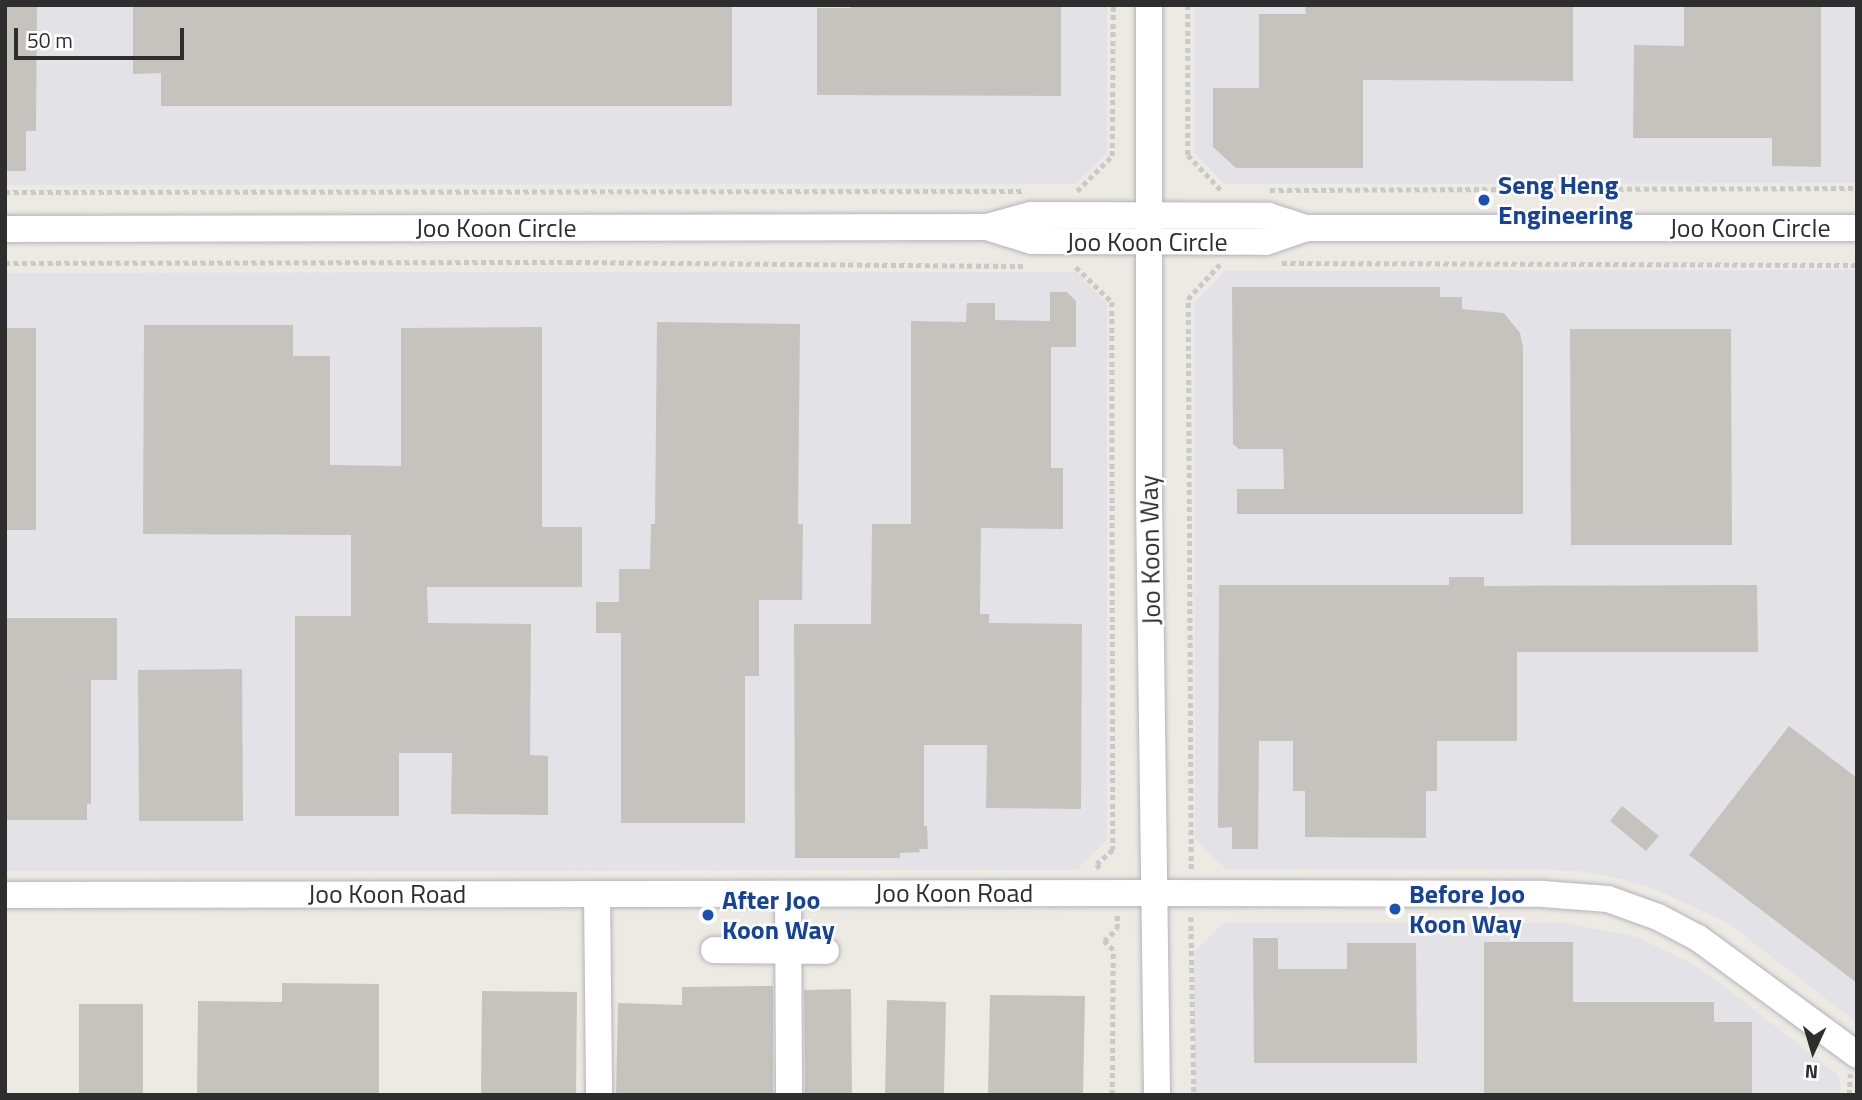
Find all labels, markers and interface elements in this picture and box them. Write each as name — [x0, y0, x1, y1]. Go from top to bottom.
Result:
scale bar — [18, 14, 187, 58]
text: 50 m — [27, 24, 73, 56]
place label: Seng Heng Engineering — [1498, 169, 1633, 230]
marker: Seng Heng Engineering — [1476, 192, 1492, 208]
street label: Joo Koon Circle — [415, 212, 577, 244]
street label: Joo Koon Circle — [1669, 212, 1831, 244]
street label: Joo Koon Circle — [1066, 226, 1228, 258]
street label: Joo Koon Way — [1133, 475, 1167, 625]
street label: Joo Koon Road — [875, 877, 1033, 909]
street label: Joo Koon Road — [308, 878, 466, 910]
place label: Before Joo Koon Way — [1409, 878, 1525, 940]
place label: After Joo Koon Way — [722, 884, 835, 946]
marker: Before Joo Koon Way — [1387, 901, 1403, 917]
marker: After Joo Koon Way — [700, 907, 716, 923]
north arrow — [1778, 1016, 1848, 1086]
text: N — [1804, 1058, 1819, 1087]

